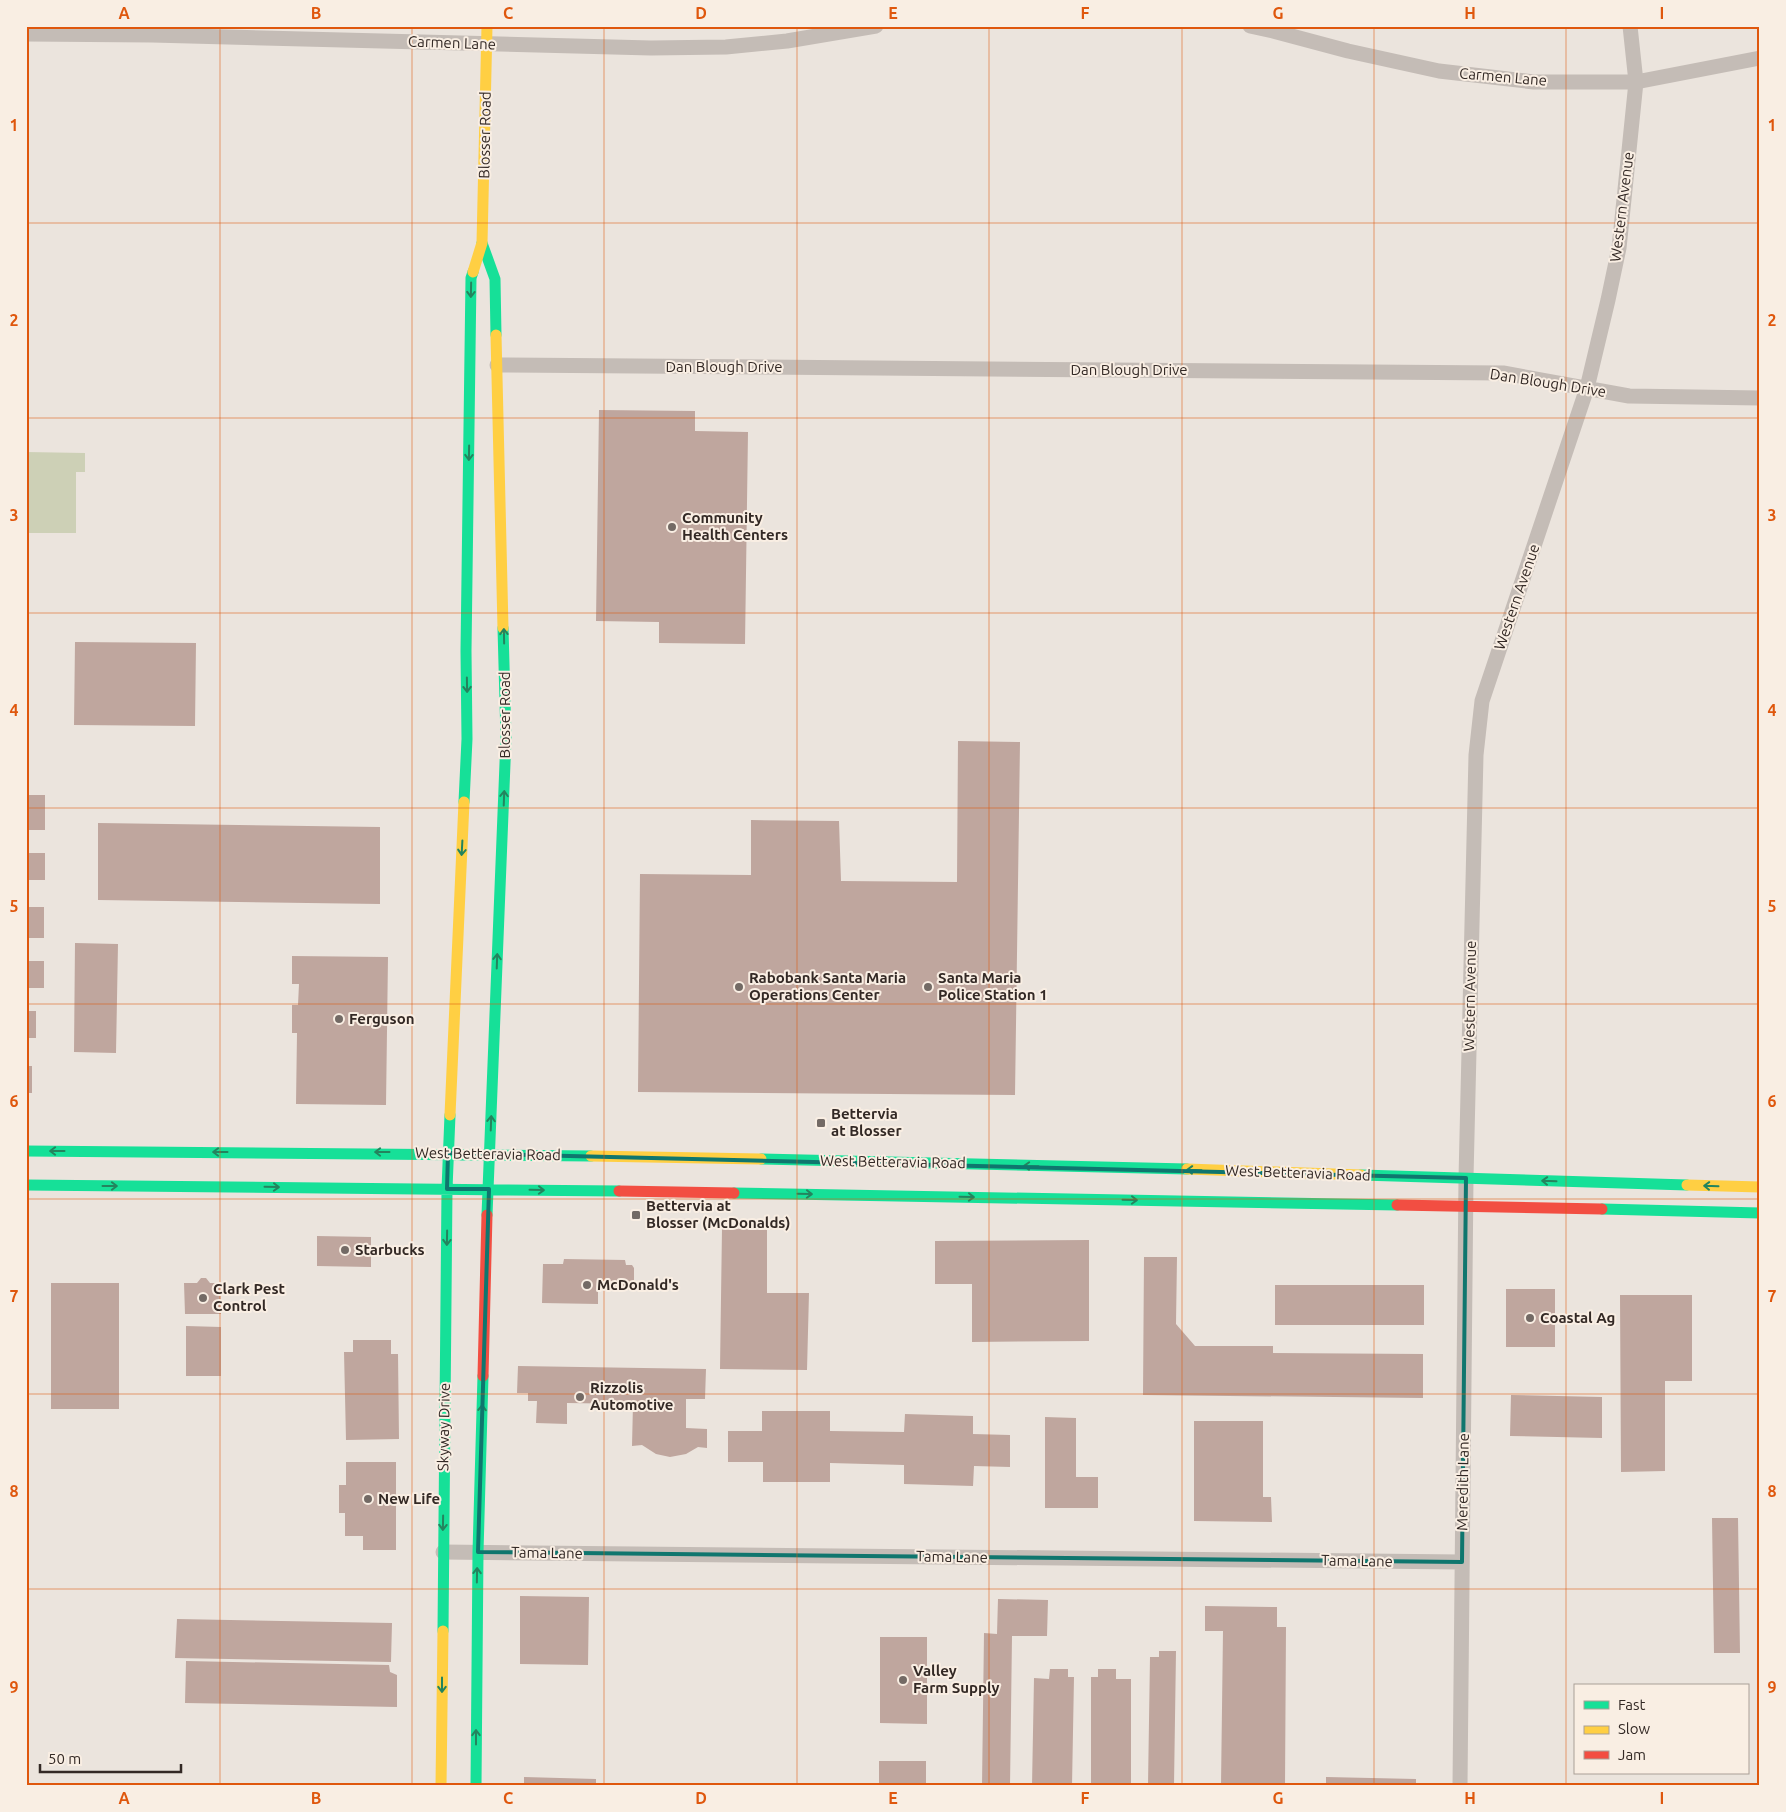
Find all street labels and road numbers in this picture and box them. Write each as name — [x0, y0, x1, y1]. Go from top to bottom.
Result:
street label: Carmen Lane — [408, 32, 496, 53]
street label: Carmen Lane — [1458, 64, 1548, 89]
street label: Blosser Road — [475, 91, 494, 179]
street label: Western Avenue — [1606, 151, 1637, 263]
street label: Dan Blough Drive — [665, 358, 783, 375]
street label: Dan Blough Drive — [1070, 361, 1188, 378]
street label: Dan Blough Drive — [1489, 365, 1607, 400]
street label: Western Avenue — [1490, 542, 1543, 652]
street label: Blosser Road — [496, 671, 513, 759]
street label: Western Avenue — [1460, 940, 1479, 1052]
street label: West Betteravia Road — [415, 1144, 561, 1163]
street label: West Betteravia Road — [820, 1152, 966, 1171]
street label: West Betteravia Road — [1225, 1161, 1371, 1184]
street label: Skyway Drive — [434, 1383, 453, 1471]
street label: Meredith Lane — [1453, 1433, 1472, 1531]
street label: Tama Lane — [511, 1543, 583, 1562]
street label: Tama Lane — [916, 1547, 988, 1566]
street label: Tama Lane — [1321, 1551, 1393, 1570]

